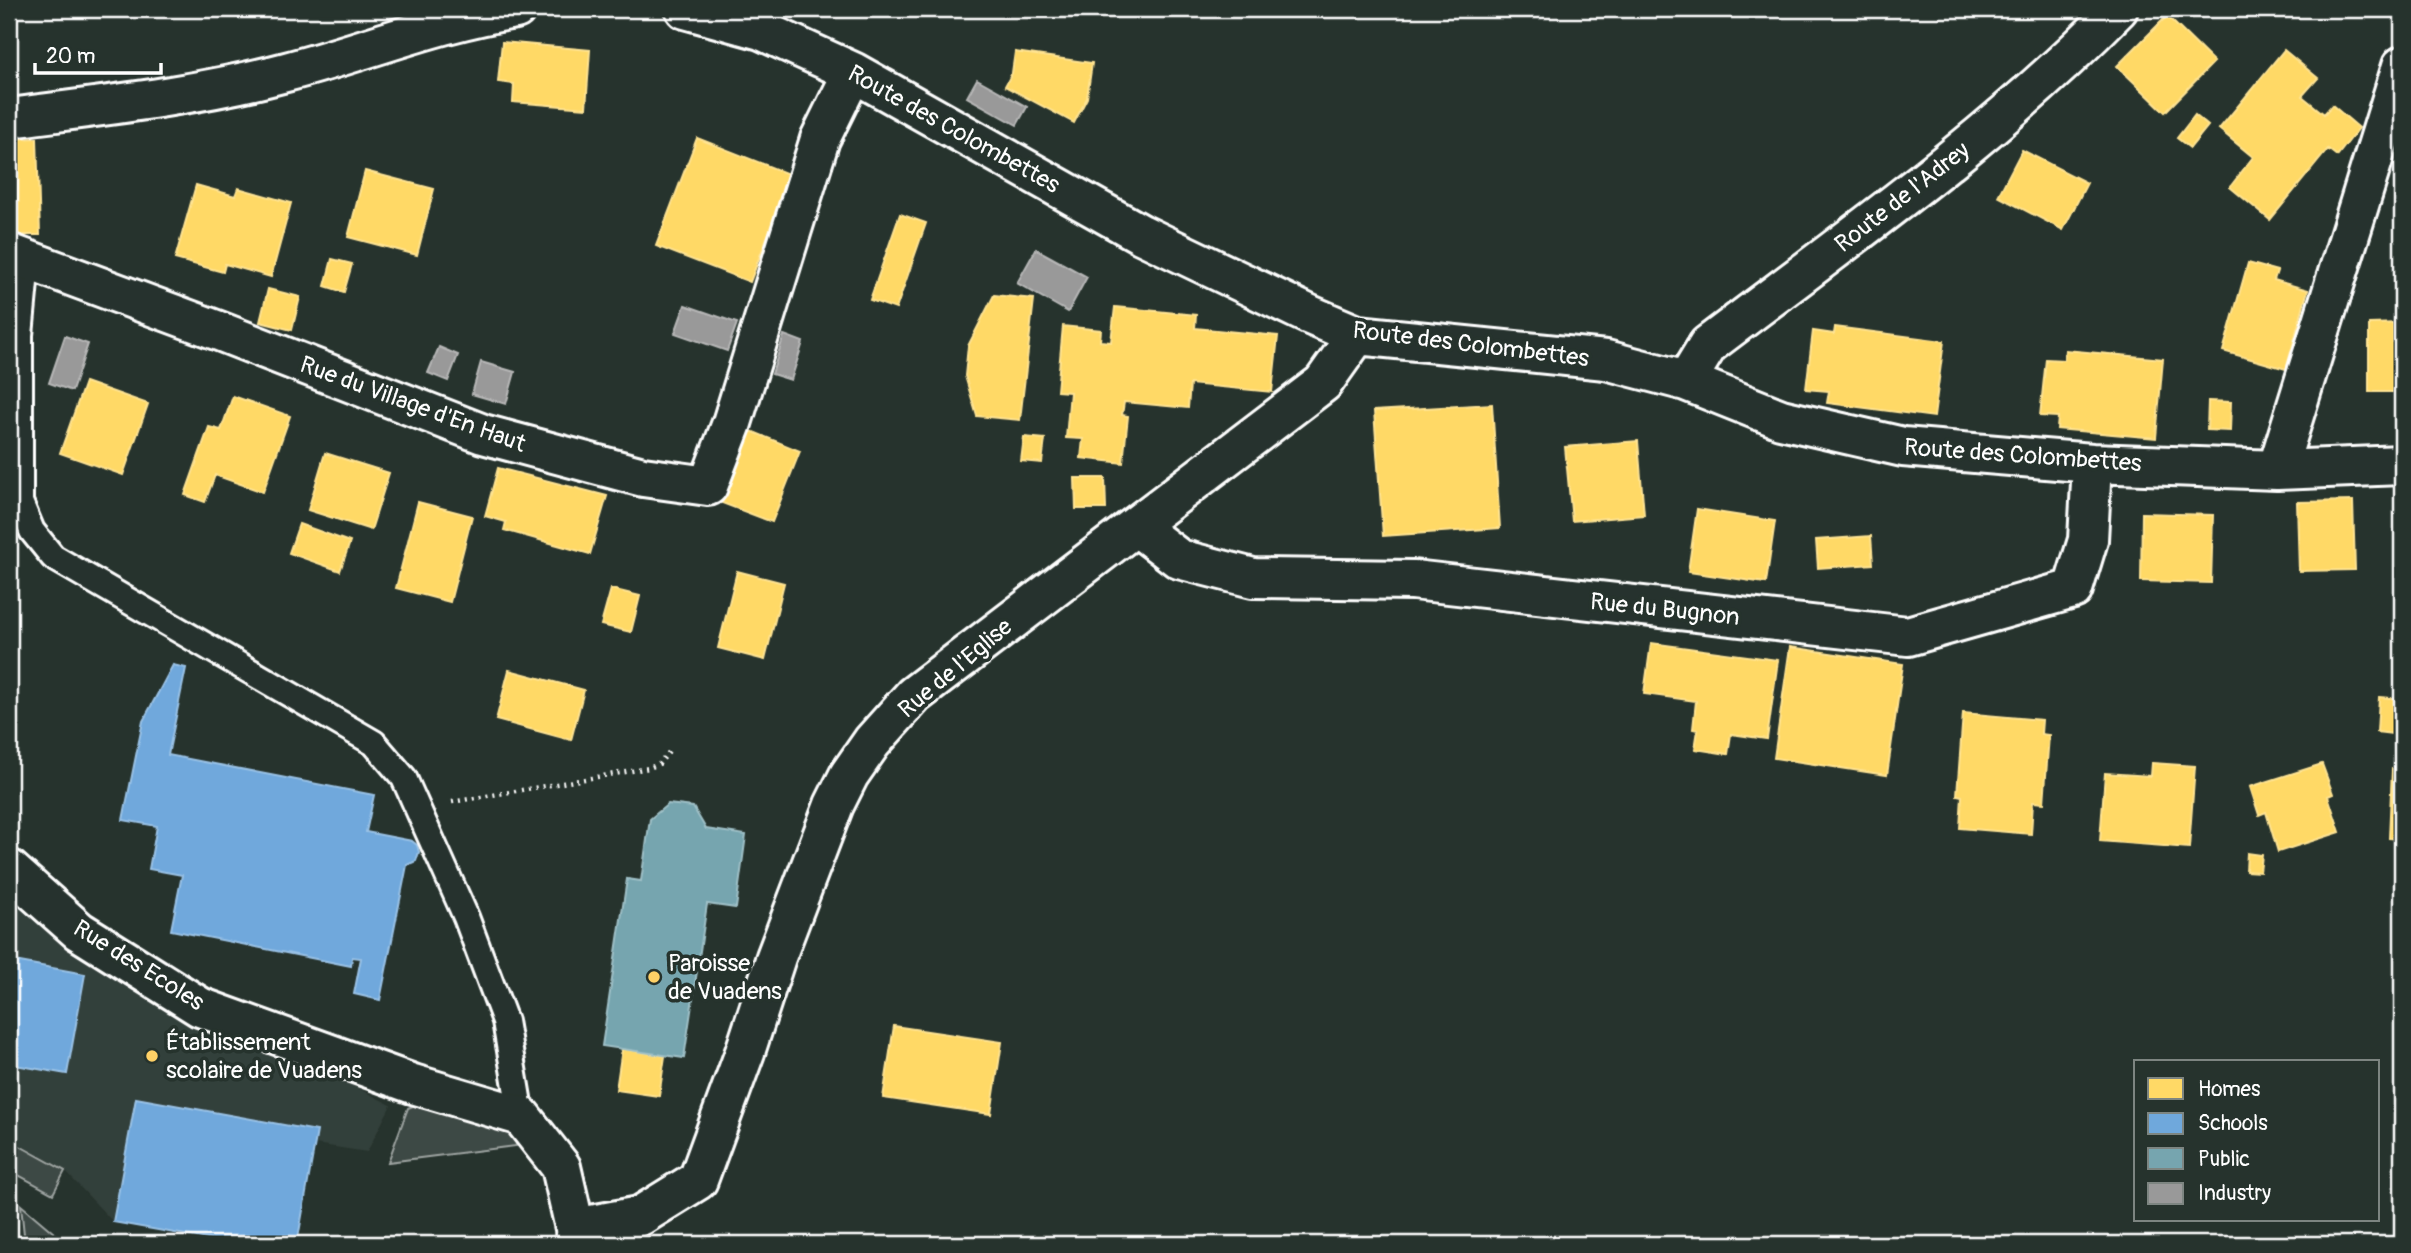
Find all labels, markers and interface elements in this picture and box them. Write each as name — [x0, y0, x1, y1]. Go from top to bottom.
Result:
scale bar — [35, 32, 161, 76]
text: 20 m — [46, 43, 95, 70]
street label: Route des Colombettes — [843, 59, 1065, 200]
street label: Route de l'Adrey — [1829, 136, 1975, 259]
street label: Route des Colombettes — [1351, 316, 1591, 373]
street label: Rue du Village d'En Haut — [296, 350, 530, 459]
street label: Route des Colombettes — [1903, 433, 2143, 478]
street label: Rue du Bugnon — [1589, 587, 1741, 632]
street label: Rue de l'Eglise — [893, 612, 1018, 724]
street label: Rue des Ecoles — [68, 914, 210, 1017]
place label: Paroisse de Vuadens — [668, 949, 782, 1006]
marker: Paroisse de Vuadens — [646, 969, 662, 985]
place label: Établissement scolaire de Vuadens — [166, 1028, 362, 1085]
marker: Établissement scolaire de Vuadens — [144, 1048, 160, 1064]
legend — [2134, 1060, 2380, 1222]
text: Homes — [2198, 1076, 2261, 1103]
text: Schools — [2198, 1110, 2268, 1137]
text: Public — [2198, 1146, 2250, 1173]
text: Industry — [2198, 1180, 2271, 1207]

